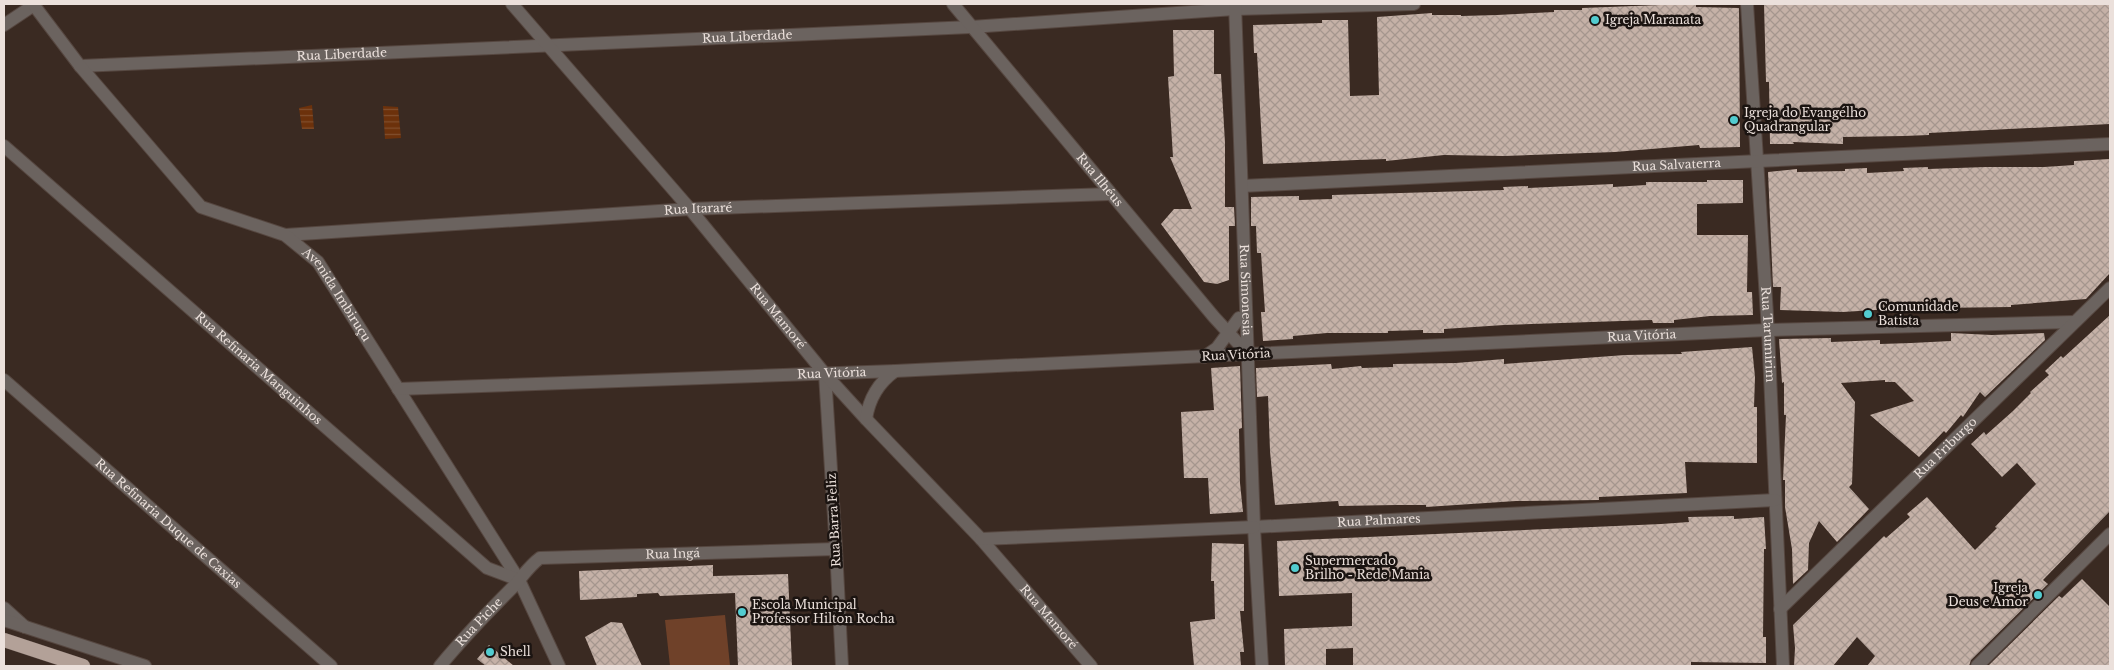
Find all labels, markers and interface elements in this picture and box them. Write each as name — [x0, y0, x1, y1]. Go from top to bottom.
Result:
place label: Igreja Maranata — [1605, 12, 1702, 27]
marker: Igreja Maranata — [1589, 14, 1601, 26]
street label: Rua Liberdade — [702, 27, 793, 46]
street label: Rua Liberdade — [296, 45, 387, 64]
place label: Igreja do Evangélho Quadrangular — [1744, 105, 1866, 134]
marker: Igreja do Evangélho Quadrangular — [1728, 114, 1740, 126]
street label: Rua Ilhéus — [1073, 150, 1127, 209]
street label: Rua Salvaterra — [1632, 155, 1722, 174]
street label: Rua Itararé — [664, 199, 733, 218]
street label: Avenida Imbiruçu — [299, 244, 374, 344]
street label: Rua Simonesia — [1237, 244, 1255, 336]
street label: Rua Mamoré — [747, 280, 809, 352]
street label: Rua Tarumirim — [1758, 286, 1778, 383]
place label: Comunidade Batista — [1878, 299, 1959, 328]
marker: Comunidade Batista — [1862, 308, 1874, 320]
street label: Rua Refinaria Manguinhos — [192, 309, 325, 427]
street label: Rua Vitória — [1607, 326, 1677, 344]
street label: Rua Vitória — [1201, 345, 1271, 364]
street label: Rua Vitória — [797, 364, 867, 382]
street label: Rua Friburgo — [1911, 414, 1980, 482]
street label: Rua Refinaria Duque de Caxias — [92, 455, 245, 591]
street label: Rua Barra Feliz — [824, 472, 843, 567]
street label: Rua Palmares — [1337, 510, 1421, 530]
street label: Rua Ingá — [645, 545, 700, 562]
place label: Supermercado Brilho - Rede Mania — [1305, 553, 1430, 582]
marker: Supermercado Brilho - Rede Mania — [1289, 562, 1301, 574]
place label: Igreja Deus e Amor — [1948, 580, 2028, 609]
street label: Rua Mamoré — [1017, 581, 1081, 652]
marker: Igreja Deus e Amor — [2032, 589, 2044, 601]
street label: Rua Piche — [452, 594, 505, 649]
place label: Escola Municipal Professor Hilton Rocha — [752, 597, 895, 626]
marker: Escola Municipal Professor Hilton Rocha — [736, 606, 748, 618]
place label: Shell — [500, 644, 531, 659]
marker: Shell — [484, 646, 496, 658]

